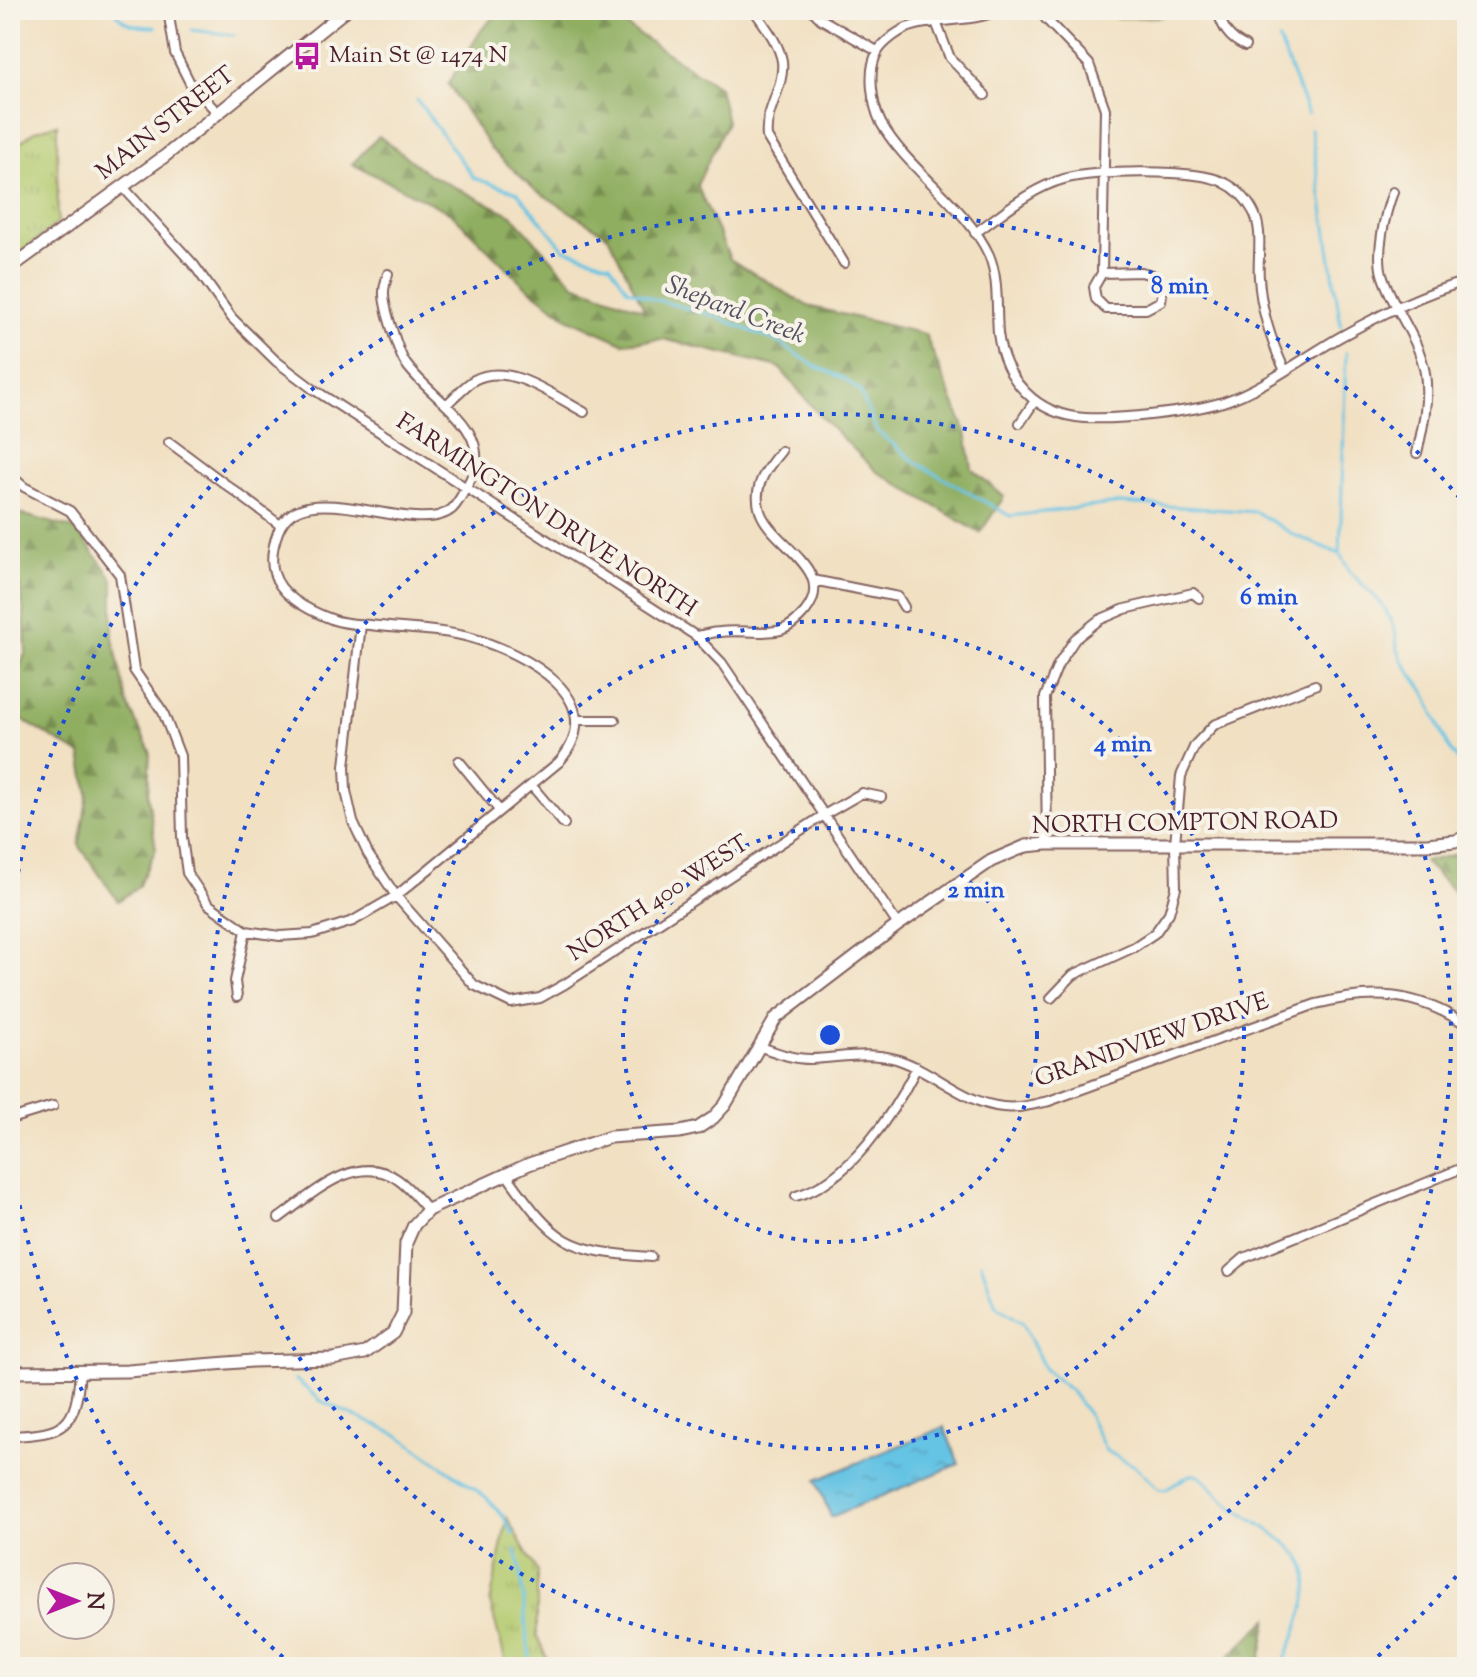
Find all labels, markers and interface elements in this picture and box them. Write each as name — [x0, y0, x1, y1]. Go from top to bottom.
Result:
place label: Main St @ 1474 N — [329, 39, 508, 73]
bus stop icon: Main St @ 1474 N — [292, 41, 322, 71]
street label: MAIN STREET — [89, 59, 243, 189]
water label: Shepard Creek — [660, 267, 811, 355]
text: 8 min — [1151, 270, 1210, 304]
street label: FARMINGTON DRIVE NORTH — [389, 406, 703, 626]
text: 6 min — [1240, 581, 1299, 615]
text: 4 min — [1093, 728, 1153, 762]
street label: NORTH COMPTON ROAD — [1032, 804, 1338, 844]
street label: NORTH 400 WEST — [562, 827, 757, 971]
text: 2 min — [947, 874, 1005, 908]
street label: GRANDVIEW DRIVE — [1030, 985, 1274, 1097]
centre of rings — [816, 1021, 844, 1049]
north arrow — [36, 1561, 116, 1641]
text: N — [77, 1592, 109, 1610]

